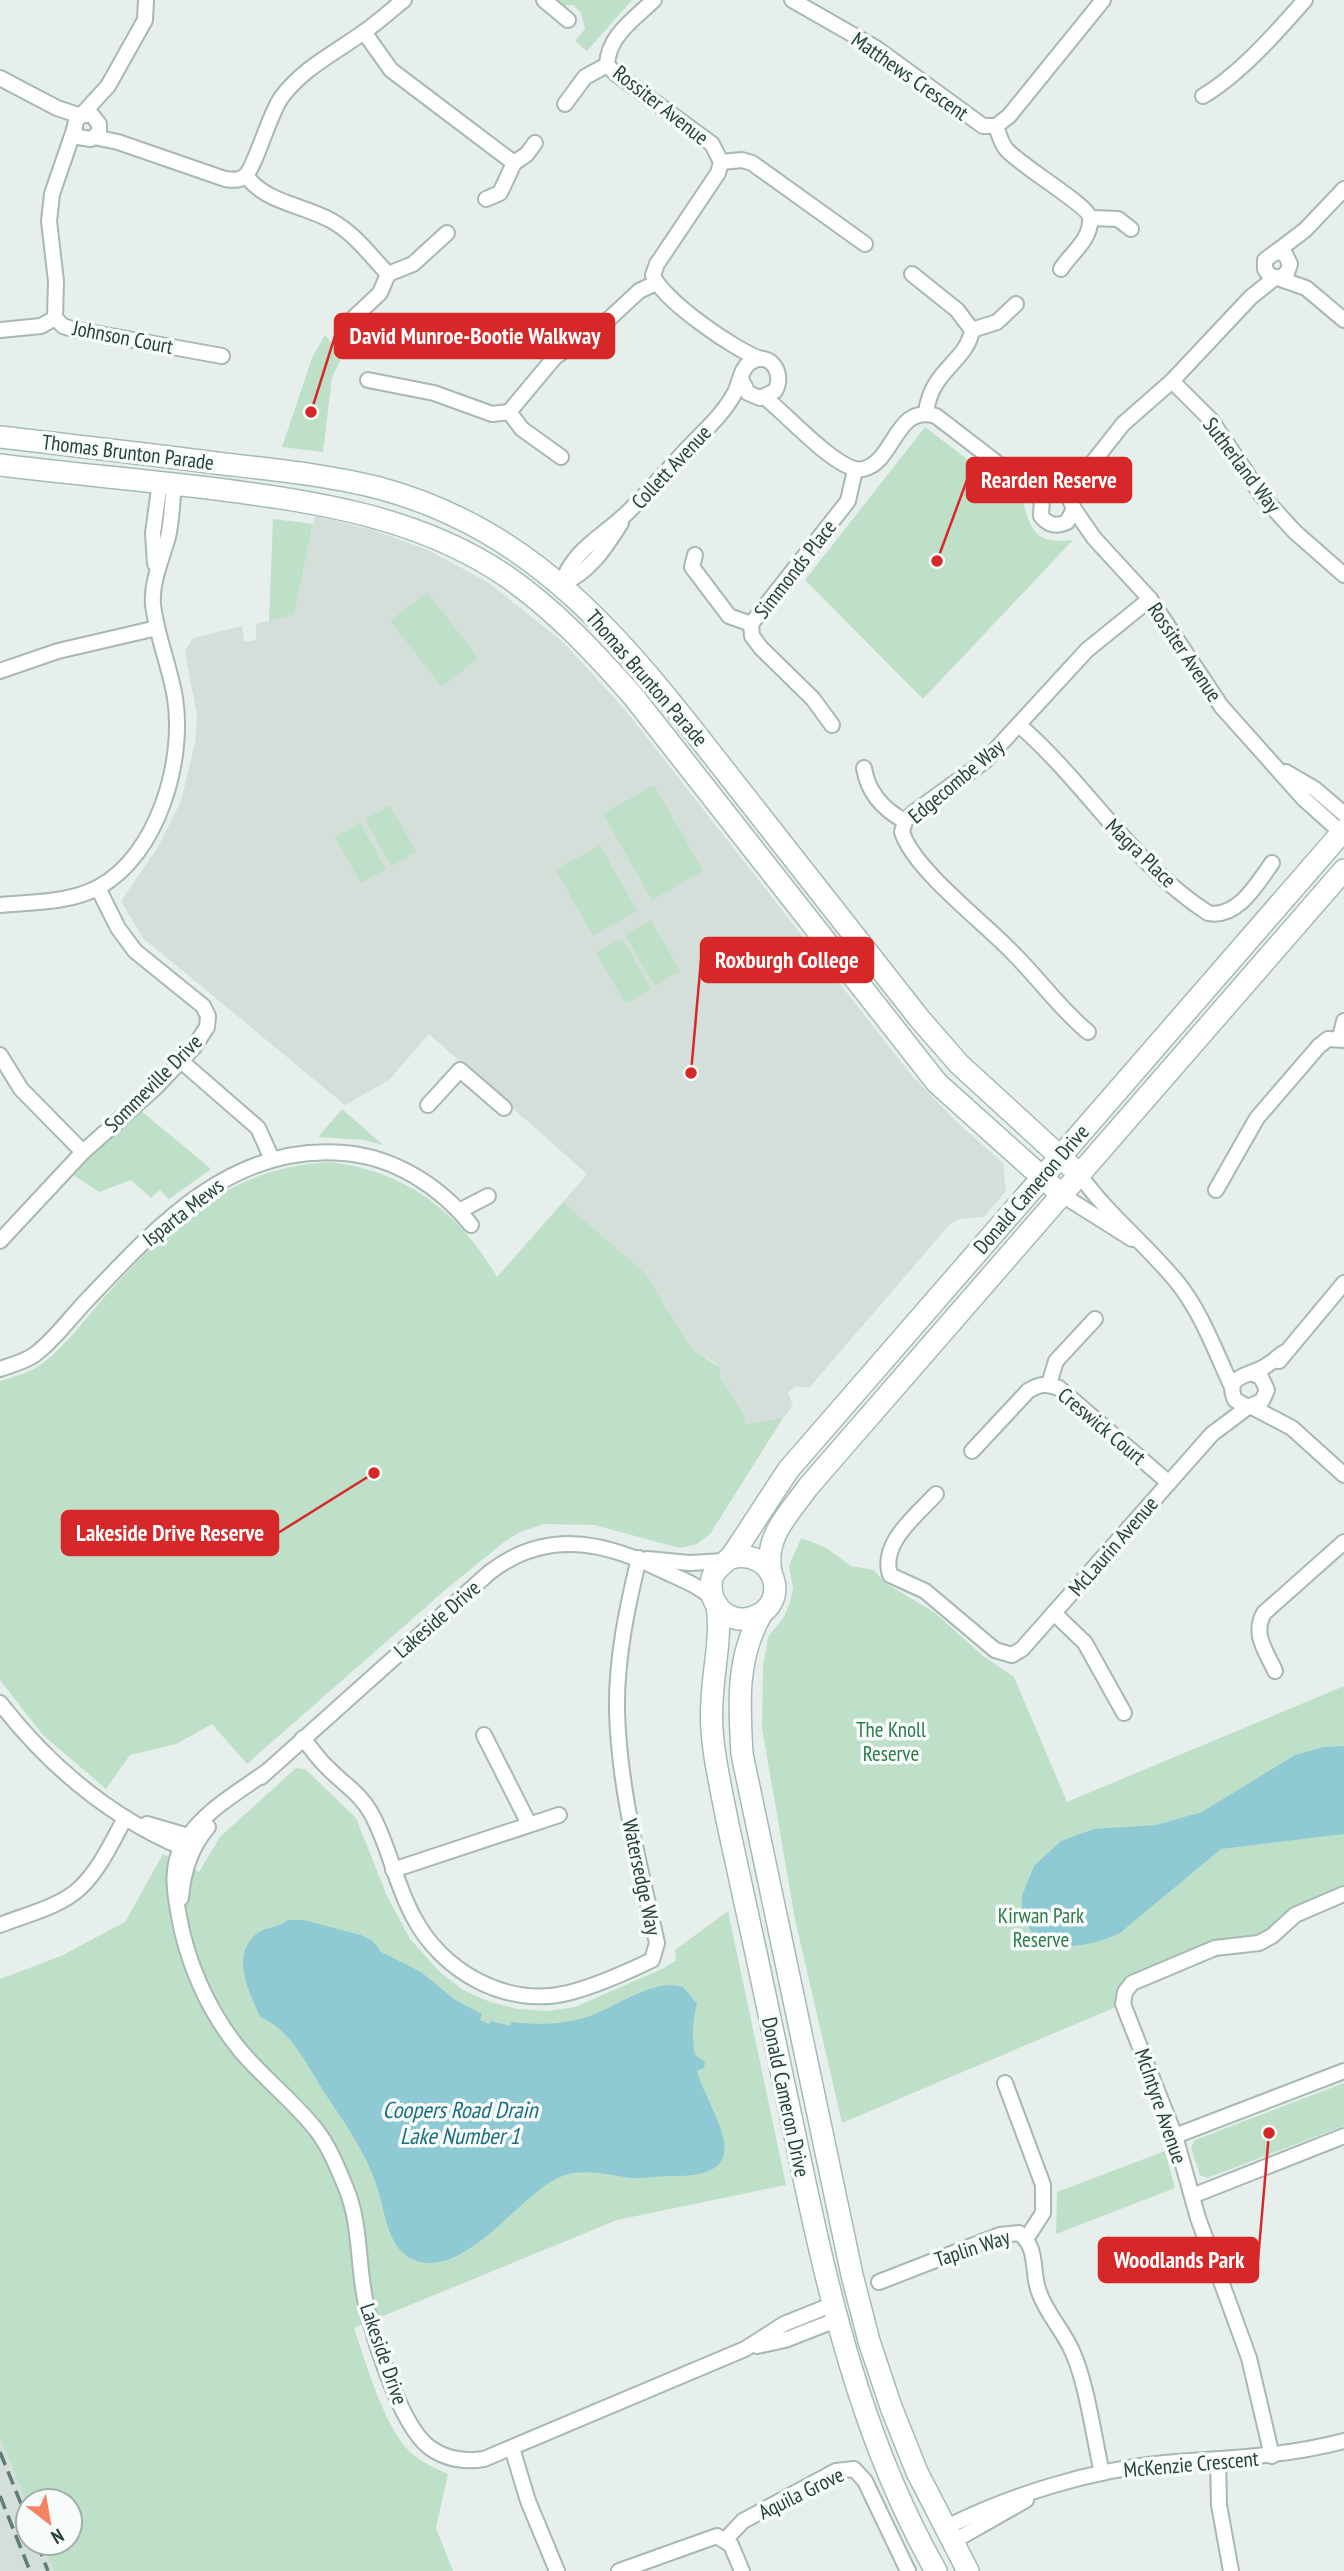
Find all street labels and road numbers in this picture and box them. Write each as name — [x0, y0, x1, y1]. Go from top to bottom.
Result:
street label: Matthews Crescent — [846, 26, 974, 126]
street label: Rossiter Avenue — [608, 59, 714, 151]
street label: Johnson Court — [70, 314, 176, 360]
street label: Sutherland Way — [1197, 412, 1287, 518]
street label: Collett Avenue — [625, 419, 717, 515]
street label: Thomas Brunton Parade — [41, 428, 215, 476]
street label: Simmonds Place — [748, 514, 842, 624]
street label: Rossiter Avenue — [1142, 597, 1228, 707]
street label: Thomas Brunton Parade — [580, 604, 714, 752]
street label: Edgecombe Way — [902, 733, 1010, 829]
street label: Magra Place — [1100, 813, 1182, 893]
street label: Sommeville Drive — [98, 1028, 208, 1138]
street label: Donald Cameron Drive — [967, 1119, 1095, 1259]
street label: Isparta Mews — [137, 1172, 229, 1252]
street label: Creswick Court — [1052, 1381, 1152, 1471]
street label: McLaurin Avenue — [1062, 1491, 1164, 1601]
street label: Lakeside Drive — [388, 1574, 486, 1664]
street label: Watersedge Way — [617, 1816, 668, 1938]
street label: Donald Cameron Drive — [756, 2015, 816, 2179]
street label: McIntyre Avenue — [1129, 2045, 1193, 2167]
street label: Taplin Way — [931, 2223, 1013, 2273]
street label: Lakeside Drive — [354, 2300, 414, 2408]
street label: McKenzie Crescent — [1122, 2445, 1260, 2483]
street label: Aquila Grove — [754, 2461, 848, 2525]

